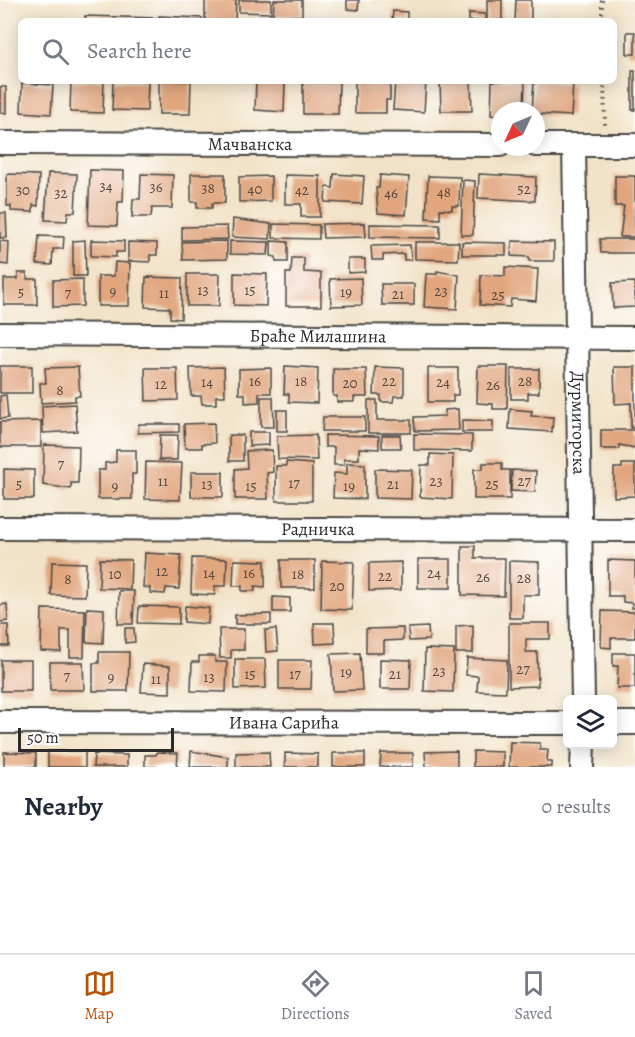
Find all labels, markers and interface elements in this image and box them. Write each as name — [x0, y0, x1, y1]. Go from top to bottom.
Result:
search box — [18, 18, 617, 84]
icon: search — [39, 35, 72, 68]
text: Search here — [87, 36, 192, 66]
north arrow — [491, 102, 545, 156]
street label: Мачванска — [208, 132, 293, 156]
house number: 34 — [99, 176, 113, 196]
house number: 36 — [149, 177, 163, 197]
house number: 38 — [201, 178, 215, 198]
house number: 40 — [248, 179, 262, 199]
house number: 52 — [517, 179, 531, 199]
house number: 30 — [16, 180, 30, 200]
house number: 42 — [295, 180, 309, 200]
house number: 48 — [437, 182, 451, 202]
house number: 32 — [54, 183, 68, 203]
house number: 46 — [384, 183, 398, 203]
house number: 13 — [197, 280, 209, 300]
house number: 15 — [244, 280, 256, 300]
house number: 9 — [110, 281, 117, 301]
house number: 23 — [434, 281, 448, 301]
house number: 5 — [18, 282, 24, 302]
house number: 19 — [340, 282, 352, 302]
house number: 7 — [65, 283, 72, 303]
house number: 11 — [159, 283, 169, 303]
house number: 21 — [392, 284, 404, 304]
house number: 25 — [491, 285, 505, 305]
street label: Браће Милашина — [249, 324, 387, 348]
house number: 16 — [249, 371, 261, 391]
house number: 18 — [295, 371, 307, 391]
house number: 22 — [382, 371, 396, 391]
house number: 28 — [518, 371, 532, 391]
street label: Дурмиторска — [566, 371, 591, 476]
house number: 14 — [201, 372, 213, 392]
house number: 24 — [436, 372, 450, 392]
house number: 20 — [342, 373, 358, 393]
house number: 12 — [155, 374, 167, 394]
house number: 26 — [486, 375, 500, 395]
house number: 8 — [56, 380, 64, 400]
house number: 7 — [58, 454, 65, 474]
house number: 11 — [158, 471, 168, 491]
house number: 23 — [429, 471, 443, 491]
house number: 27 — [517, 471, 531, 491]
house number: 17 — [288, 473, 300, 493]
house number: 5 — [16, 474, 22, 494]
house number: 13 — [201, 474, 213, 494]
house number: 21 — [387, 474, 399, 494]
house number: 25 — [485, 474, 499, 494]
house number: 9 — [112, 476, 119, 496]
house number: 15 — [245, 476, 257, 496]
house number: 19 — [343, 476, 355, 496]
street label: Радничка — [281, 517, 356, 541]
house number: 12 — [156, 561, 168, 581]
house number: 14 — [203, 563, 215, 583]
house number: 16 — [243, 563, 255, 583]
house number: 24 — [427, 563, 441, 583]
house number: 10 — [108, 564, 122, 584]
house number: 18 — [292, 564, 304, 584]
house number: 22 — [378, 566, 392, 586]
house number: 26 — [476, 567, 490, 587]
house number: 28 — [517, 568, 531, 588]
house number: 8 — [64, 569, 72, 589]
house number: 20 — [329, 576, 345, 596]
house number: 27 — [516, 659, 530, 679]
house number: 23 — [432, 661, 446, 681]
house number: 19 — [340, 662, 352, 682]
house number: 15 — [244, 664, 256, 684]
house number: 17 — [289, 664, 301, 684]
house number: 21 — [389, 664, 401, 684]
house number: 7 — [64, 666, 71, 686]
house number: 9 — [108, 667, 115, 687]
house number: 13 — [203, 667, 215, 687]
house number: 11 — [151, 669, 161, 689]
map controls — [563, 695, 617, 749]
button: layers — [563, 695, 617, 749]
street label: Ивана Сарића — [229, 710, 340, 735]
scale bar — [18, 725, 174, 752]
text: 50 m — [27, 727, 59, 749]
text: Nearby — [24, 789, 103, 824]
text: 0 results — [542, 793, 611, 820]
tab: Map — [83, 967, 116, 1025]
tab: Directions — [281, 967, 349, 1025]
tab: Saved — [514, 967, 552, 1025]

